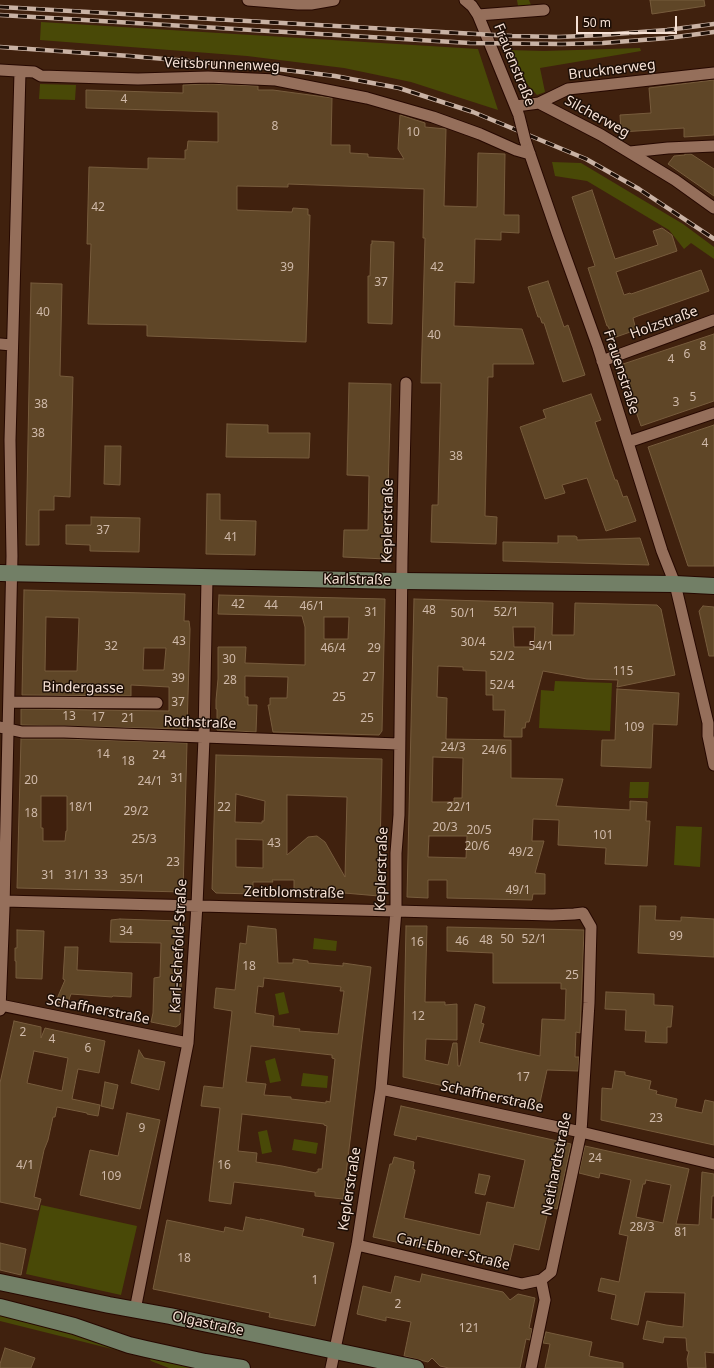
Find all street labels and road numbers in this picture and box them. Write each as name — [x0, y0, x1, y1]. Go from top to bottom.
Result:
street label: Frauenstraße — [490, 21, 538, 109]
street label: Veitsbrunnenweg — [164, 55, 280, 75]
street label: Brucknerweg — [568, 56, 656, 84]
street label: Silcherweg — [562, 92, 632, 142]
street label: Holzstraße — [628, 303, 700, 343]
street label: Frauenstraße — [599, 328, 643, 416]
street label: Keplerstraße — [379, 479, 397, 563]
street label: Karlstraße — [323, 571, 391, 589]
street label: Bindergasse — [42, 679, 124, 697]
street label: Rothstraße — [163, 713, 237, 733]
street label: Keplerstraße — [372, 827, 392, 911]
street label: Karl-Schefold-Straße — [167, 879, 191, 1013]
street label: Zeitblomstraße — [244, 884, 344, 902]
street label: Schaffnerstraße — [45, 992, 151, 1028]
street label: Schaffnerstraße — [439, 1078, 545, 1116]
street label: Neithardtstraße — [539, 1111, 575, 1217]
street label: Keplerstraße — [335, 1146, 365, 1232]
street label: Carl-Ebner-Straße — [394, 1230, 512, 1274]
street label: Olgastraße — [171, 1308, 245, 1340]

